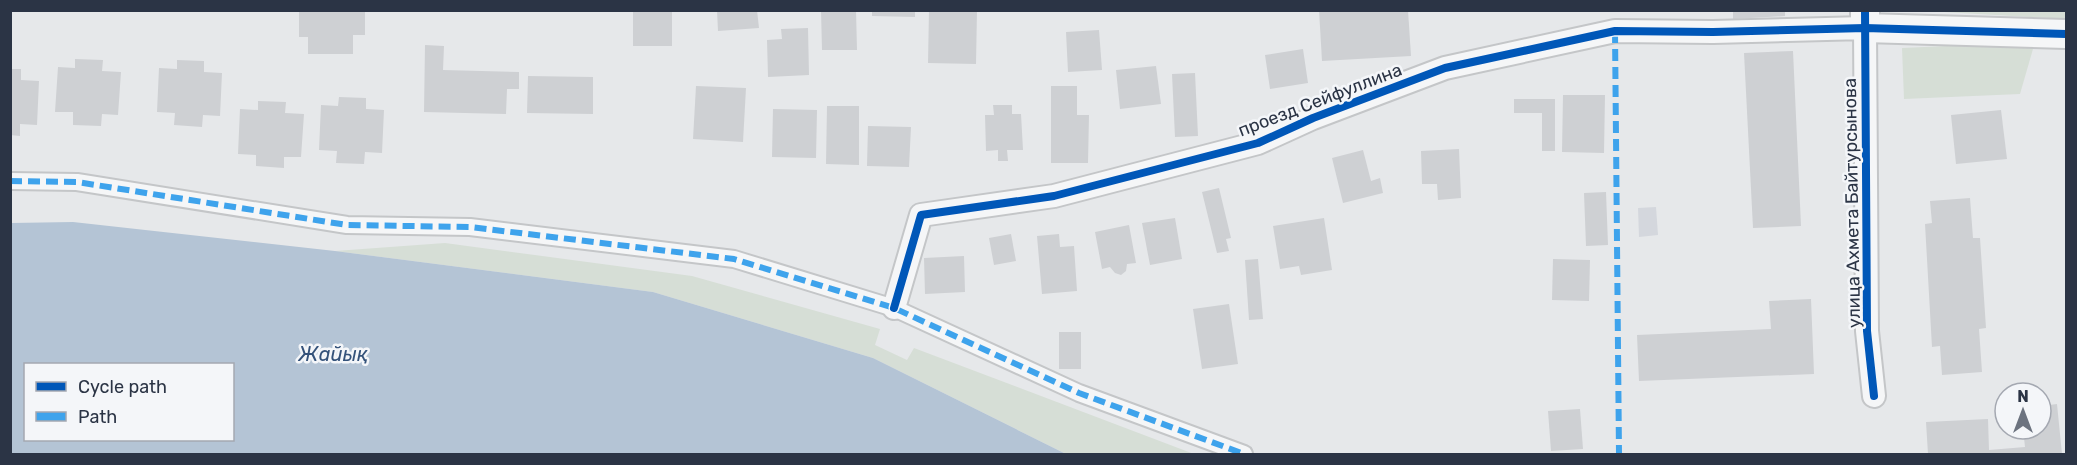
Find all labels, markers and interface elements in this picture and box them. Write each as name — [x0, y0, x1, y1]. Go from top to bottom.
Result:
street label: проезд Сейфуллина — [1235, 59, 1405, 141]
street label: улица Ахмета Байтурсынова — [1839, 78, 1865, 328]
water label: Жайық — [298, 342, 368, 366]
legend — [24, 363, 234, 441]
text: Cycle path — [78, 376, 167, 398]
north arrow — [1993, 381, 2053, 441]
text: N — [2017, 387, 2029, 406]
text: Path — [78, 406, 117, 428]

